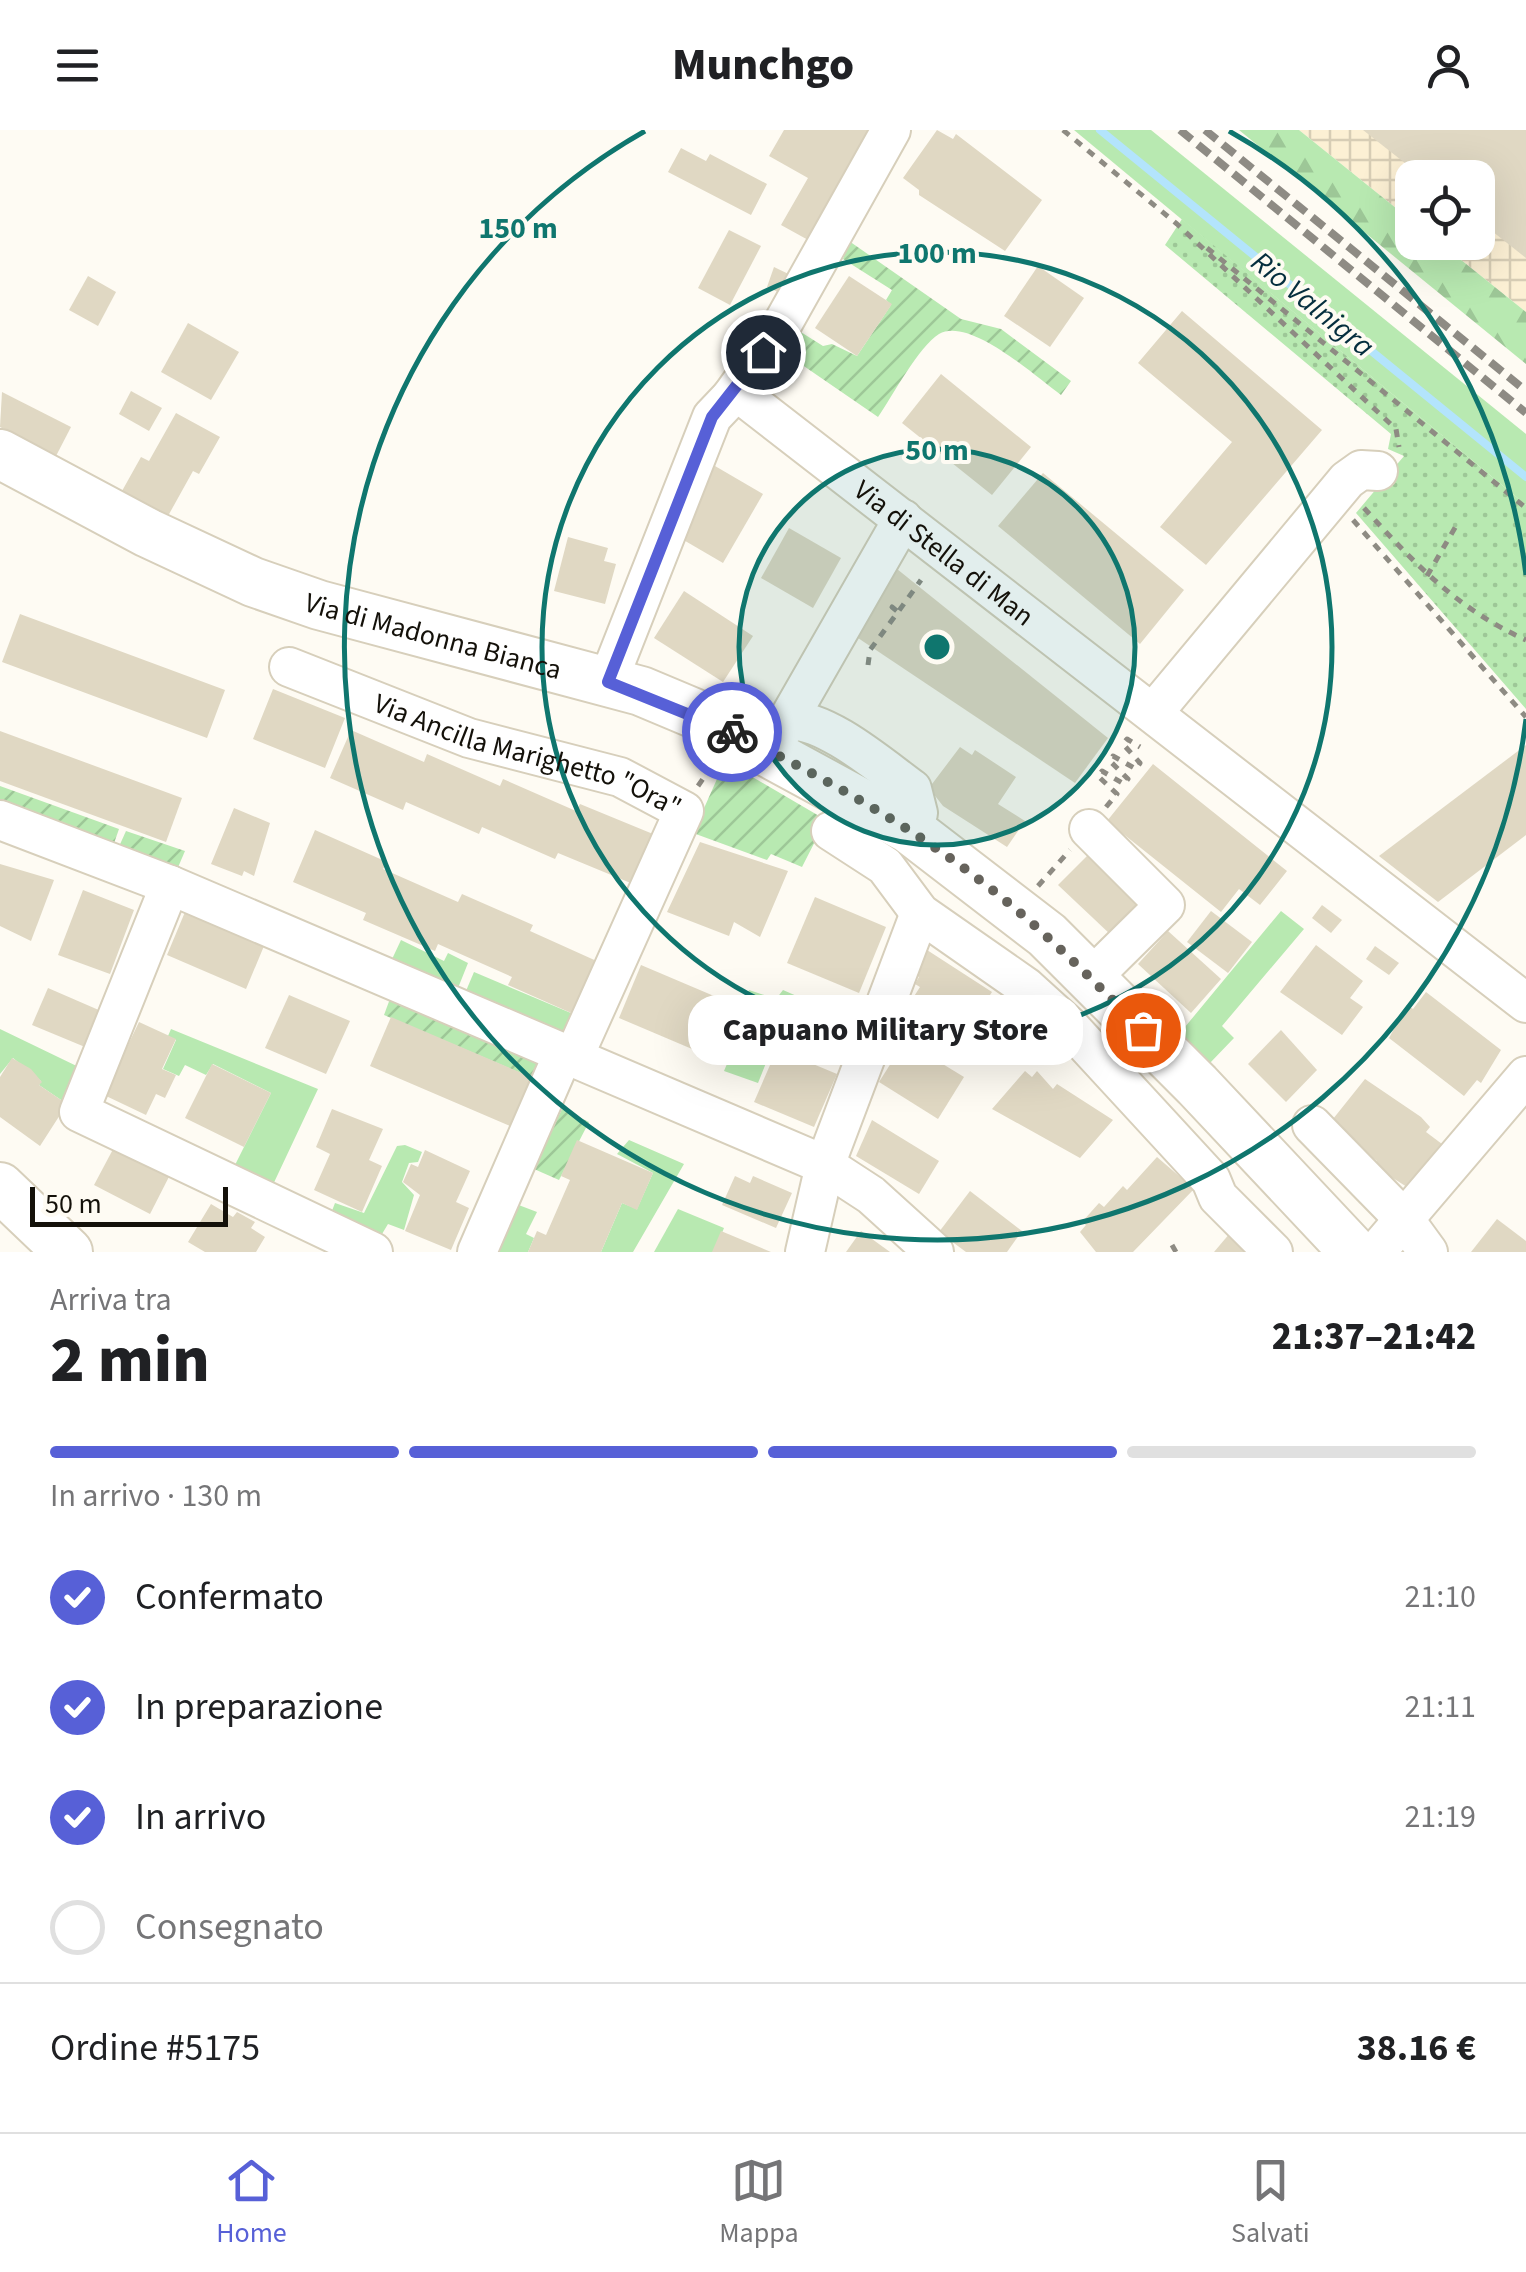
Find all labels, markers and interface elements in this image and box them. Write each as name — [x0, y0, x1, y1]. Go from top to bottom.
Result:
text: Munchgo — [672, 33, 854, 97]
icon: menu — [50, 38, 105, 93]
icon: person — [1421, 38, 1476, 93]
map controls — [1395, 160, 1495, 260]
button: locate — [1395, 160, 1495, 260]
text: 150 m — [478, 207, 558, 250]
text: 100 m — [897, 232, 977, 275]
water label: Rio Valnigra — [1242, 241, 1384, 368]
pin — [721, 310, 806, 395]
icon: home — [736, 325, 791, 380]
text: 50 m — [905, 429, 969, 472]
street label: Via di Stella di Man — [845, 471, 1042, 636]
street label: Via di Madonna Bianca — [299, 583, 566, 690]
centre of rings — [919, 629, 955, 665]
courier — [682, 682, 782, 782]
street label: Via Ancilla Marighetto "Ora" — [368, 683, 688, 827]
icon: bike — [705, 705, 760, 760]
pin — [1101, 988, 1186, 1073]
callout: Capuano Military Store — [688, 995, 1083, 1065]
icon: bag — [1116, 1003, 1171, 1058]
text: Capuano Military Store — [723, 1007, 1048, 1053]
scale bar — [30, 1182, 228, 1226]
text: 50 m — [45, 1184, 102, 1224]
text: Arriva tra — [50, 1277, 172, 1323]
text: 21:37–21:42 — [1272, 1310, 1476, 1364]
text: 2 min — [50, 1314, 210, 1407]
text: In arrivo · 130 m — [50, 1473, 262, 1519]
icon: check — [50, 1570, 105, 1625]
text: Confermato — [135, 1570, 324, 1624]
text: 21:10 — [1404, 1574, 1476, 1620]
icon: check — [50, 1680, 105, 1735]
text: In preparazione — [135, 1680, 383, 1734]
text: 21:11 — [1404, 1684, 1476, 1730]
icon: check — [50, 1790, 105, 1845]
text: In arrivo — [135, 1790, 266, 1844]
text: 21:19 — [1404, 1794, 1476, 1840]
text: Consegnato — [135, 1900, 324, 1954]
text: Ordine #5175 — [50, 2021, 260, 2075]
text: 38.16 € — [1357, 2021, 1476, 2075]
tab: Home — [216, 2153, 287, 2253]
tab: Mappa — [719, 2153, 799, 2253]
tab: Salvati — [1231, 2153, 1310, 2253]

